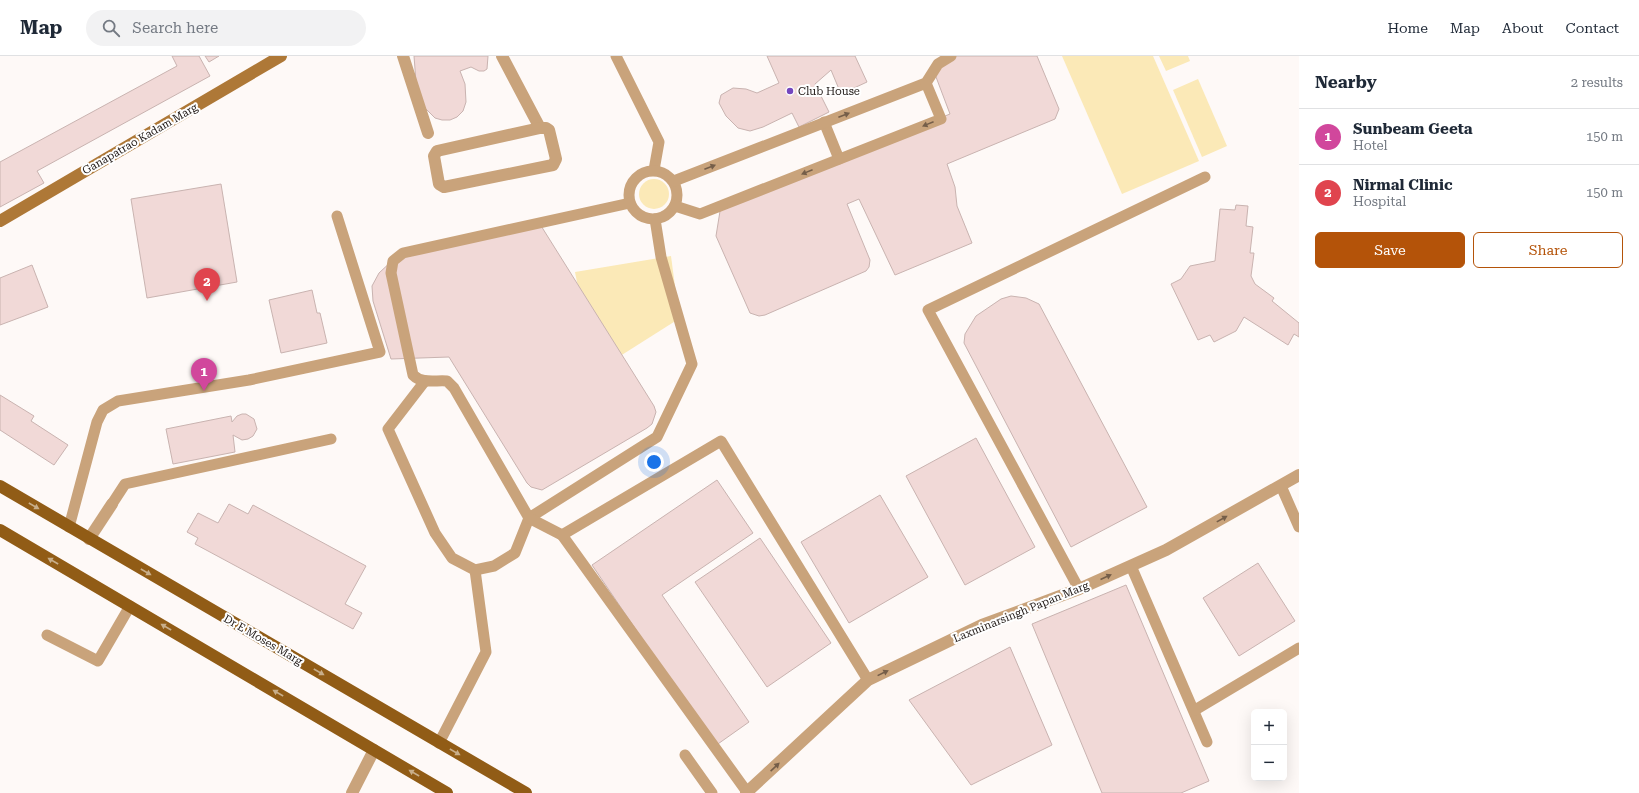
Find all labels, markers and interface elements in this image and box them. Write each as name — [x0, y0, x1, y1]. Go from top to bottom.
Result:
search box — [86, 10, 366, 46]
text: Map — [20, 16, 62, 39]
icon: search — [100, 17, 122, 39]
text: Search here — [132, 19, 218, 37]
text: Home — [1387, 20, 1428, 36]
text: Map — [1450, 20, 1480, 36]
text: About — [1502, 20, 1544, 36]
text: Contact — [1566, 20, 1619, 36]
text: Nearby — [1315, 72, 1377, 92]
text: 2 results — [1571, 75, 1623, 90]
place label: Club House — [798, 85, 860, 98]
marker: Club House — [785, 86, 795, 96]
street label: Ganapatrao Kadam Marg — [80, 100, 201, 177]
one-way arrow — [839, 111, 851, 117]
text: Sunbeam Geeta — [1353, 120, 1473, 138]
one-way arrow — [921, 122, 933, 128]
text: 1 — [1324, 129, 1332, 144]
text: 150 m — [1586, 129, 1623, 144]
text: Hotel — [1353, 138, 1387, 153]
one-way arrow — [705, 164, 716, 170]
one-way arrow — [800, 170, 812, 176]
text: Nirmal Clinic — [1353, 176, 1453, 194]
text: 2 — [1324, 185, 1332, 200]
text: 150 m — [1586, 185, 1623, 200]
text: Hospital — [1353, 194, 1406, 209]
button: Save — [1315, 232, 1465, 268]
button: Share — [1473, 232, 1623, 268]
pin: 2 — [194, 268, 220, 301]
pin: 1 — [191, 358, 217, 391]
your location — [644, 452, 664, 472]
one-way arrow — [28, 503, 40, 510]
one-way arrow — [1216, 516, 1227, 522]
one-way arrow — [47, 558, 59, 565]
one-way arrow — [140, 568, 152, 575]
one-way arrow — [1100, 574, 1112, 580]
street label: Laxminarsingh Papan Marg — [951, 579, 1091, 645]
street label: Dr E Moses Marg — [221, 612, 305, 668]
one-way arrow — [160, 624, 171, 631]
one-way arrow — [313, 669, 325, 676]
one-way arrow — [878, 670, 889, 676]
one-way arrow — [272, 690, 284, 697]
map controls — [1251, 709, 1287, 781]
button: + — [1251, 709, 1287, 745]
button: − — [1251, 745, 1287, 781]
one-way arrow — [449, 748, 461, 755]
one-way arrow — [770, 762, 780, 772]
one-way arrow — [408, 770, 420, 777]

